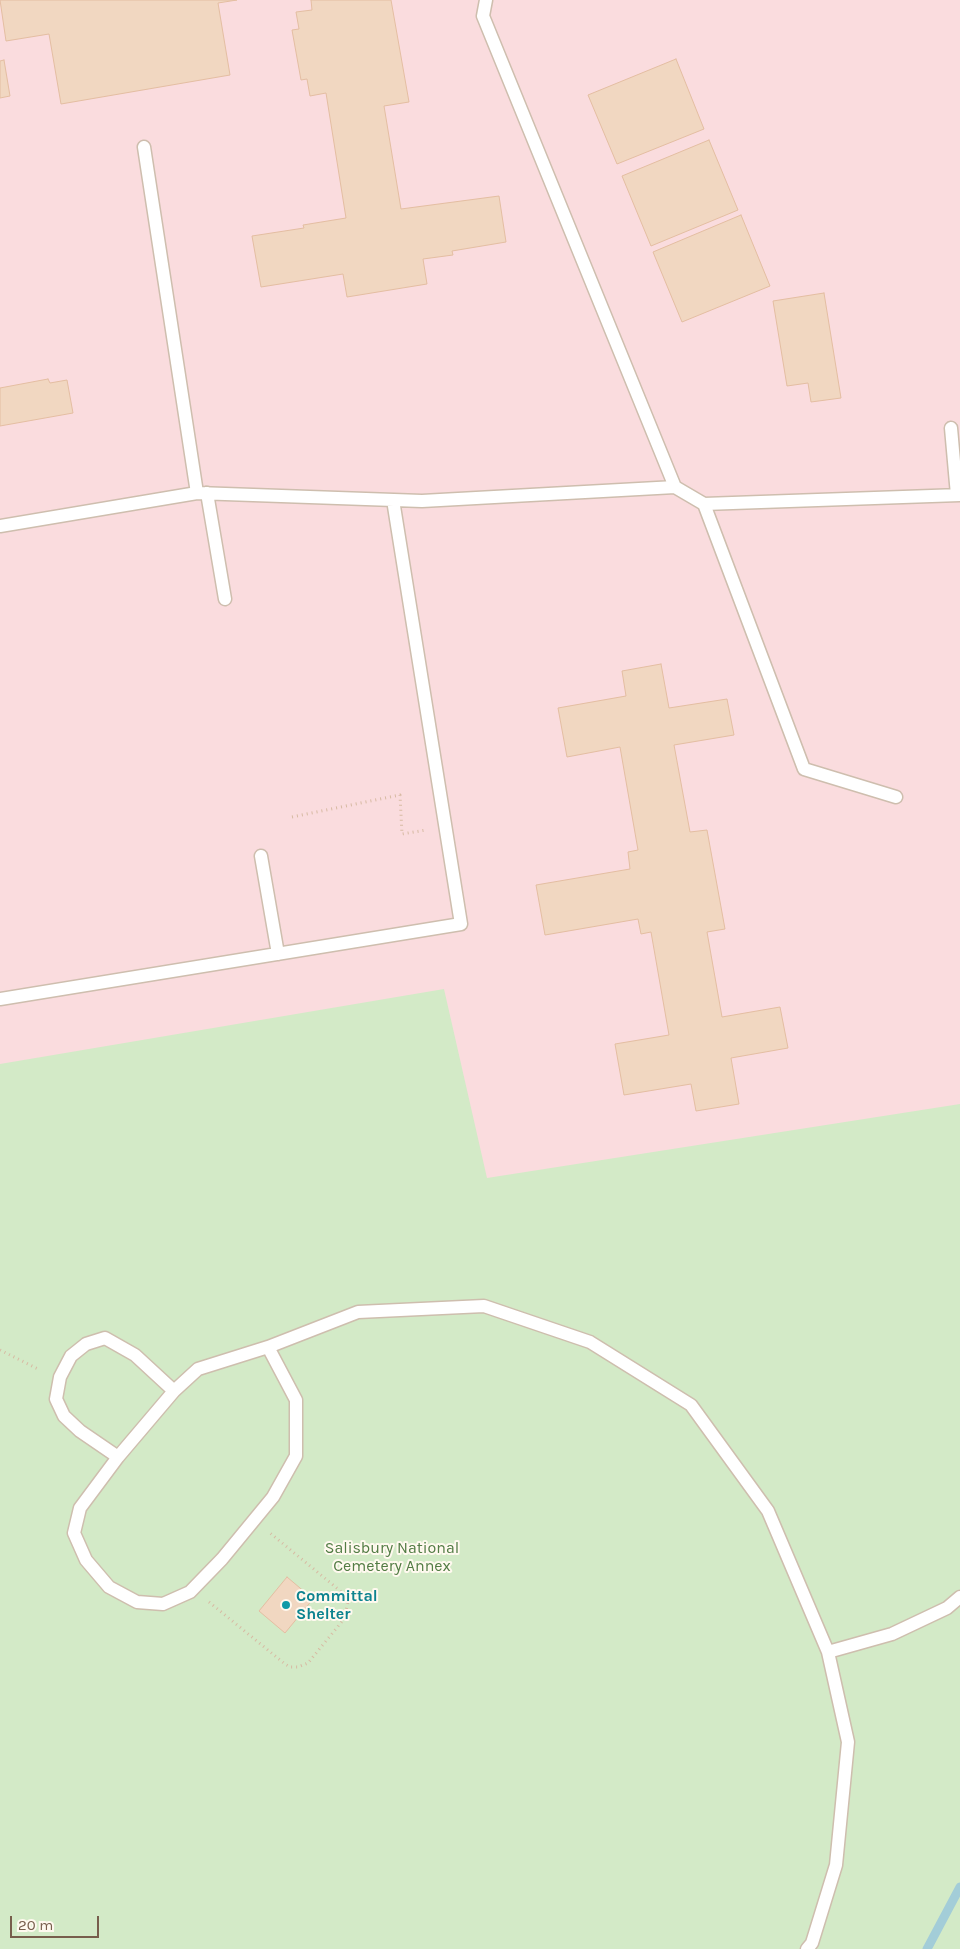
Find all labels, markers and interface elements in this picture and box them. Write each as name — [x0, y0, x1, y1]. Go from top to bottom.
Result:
park label: Salisbury National Cemetery Annex — [325, 1538, 459, 1576]
place label: Committal Shelter — [296, 1586, 378, 1624]
marker: Committal Shelter — [280, 1599, 292, 1611]
scale bar — [12, 1906, 101, 1938]
text: 20 m — [18, 1916, 53, 1934]

